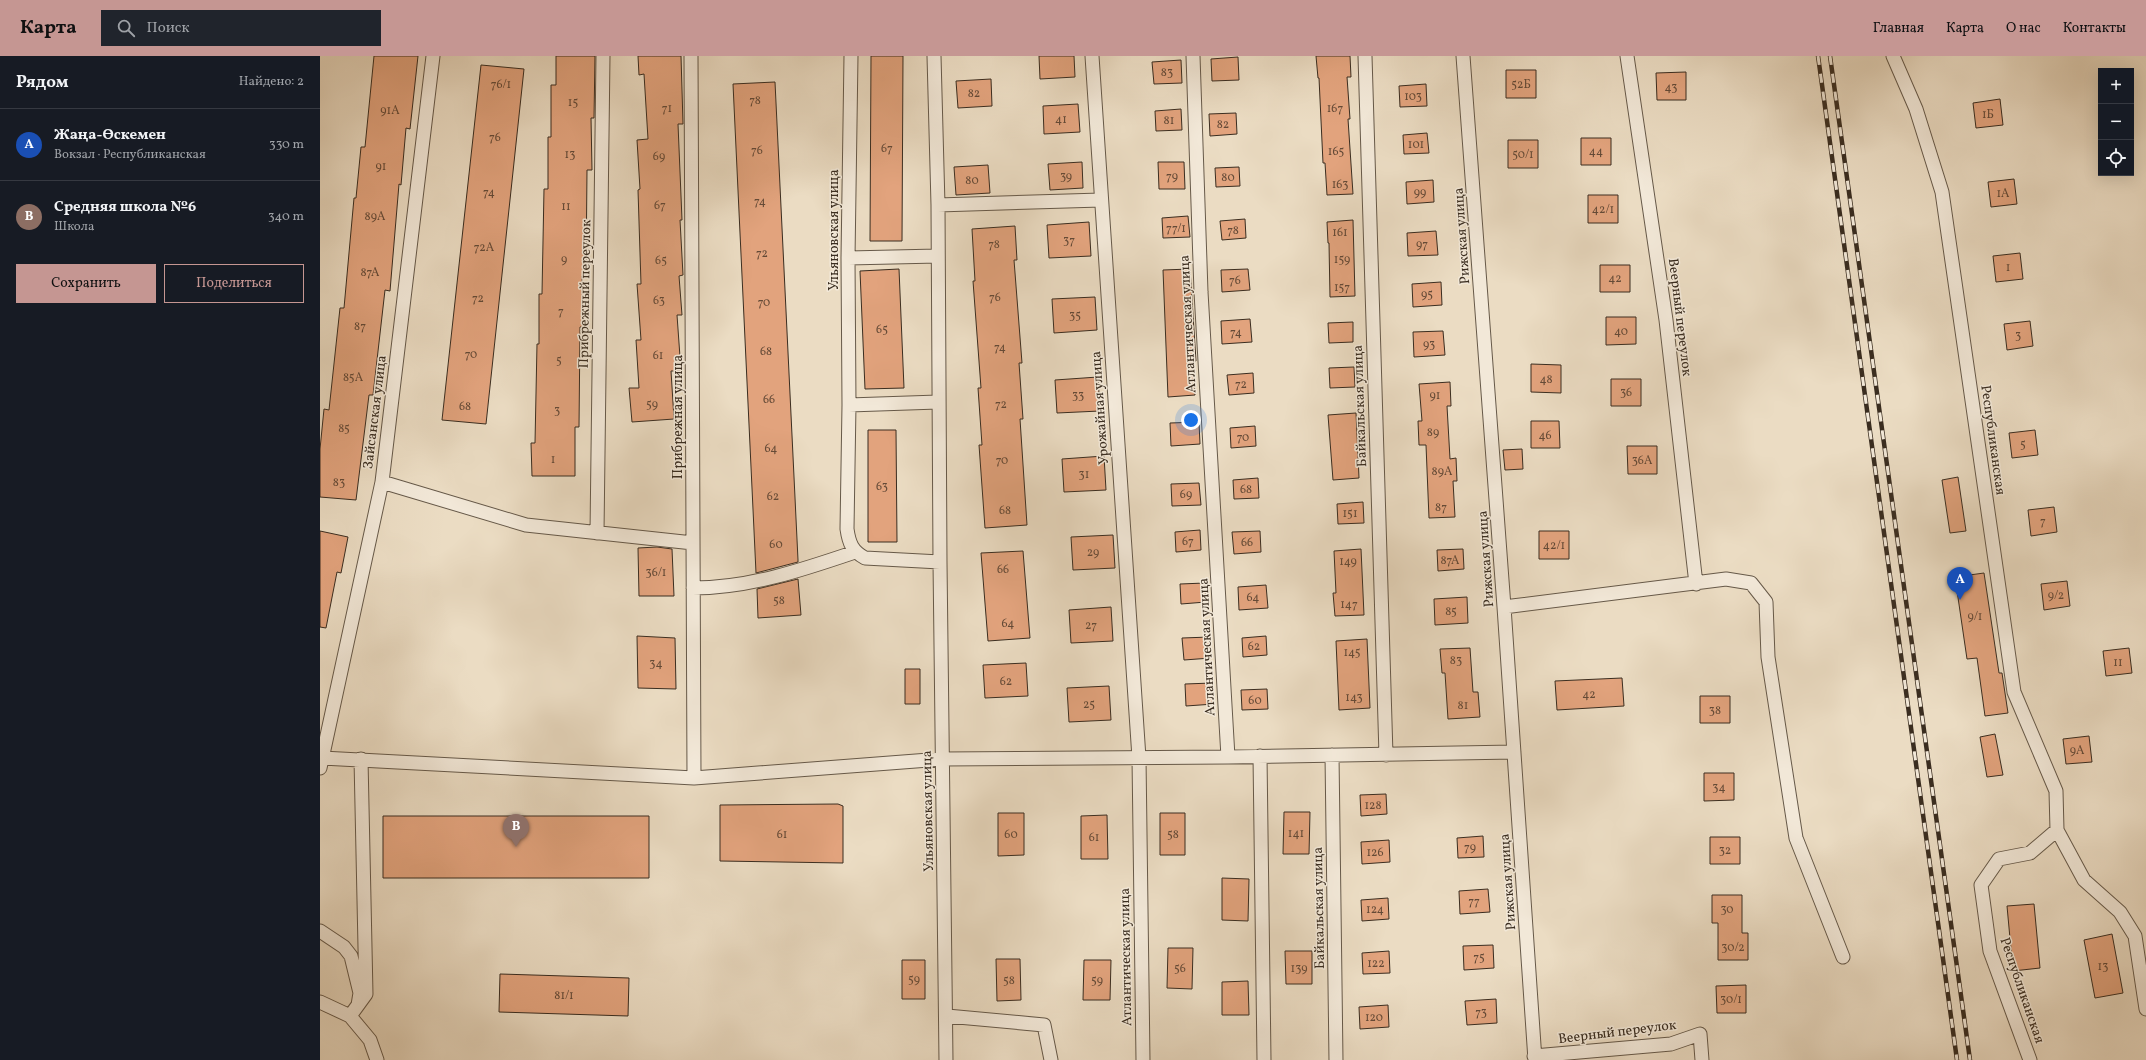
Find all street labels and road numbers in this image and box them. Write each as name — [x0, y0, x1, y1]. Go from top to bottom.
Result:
street label: Ульяновская улица — [825, 169, 844, 291]
street label: Рижская улица — [1450, 187, 1475, 285]
street label: Прибрежный переулок — [575, 219, 596, 369]
street label: Атлантическая улица — [1175, 254, 1202, 393]
street label: Веерный переулок — [1663, 257, 1696, 378]
street label: Байкальская улица — [1349, 344, 1372, 467]
street label: Урожайная улица — [1087, 350, 1114, 465]
street label: Зайсанская улица — [359, 354, 392, 470]
street label: Прибрежная улица — [669, 355, 688, 479]
street label: Республиканская — [1975, 384, 2010, 496]
street label: Рижская улица — [1474, 510, 1499, 608]
street label: Атлантическая улица — [1194, 577, 1221, 716]
street label: Ульяновская улица — [918, 750, 939, 872]
street label: Рижская улица — [1496, 833, 1521, 931]
street label: Байкальская улица — [1309, 847, 1330, 969]
street label: Атлантическая улица — [1116, 888, 1137, 1026]
street label: Республиканская — [1995, 935, 2049, 1046]
street label: Веерный переулок — [1557, 1016, 1678, 1049]

